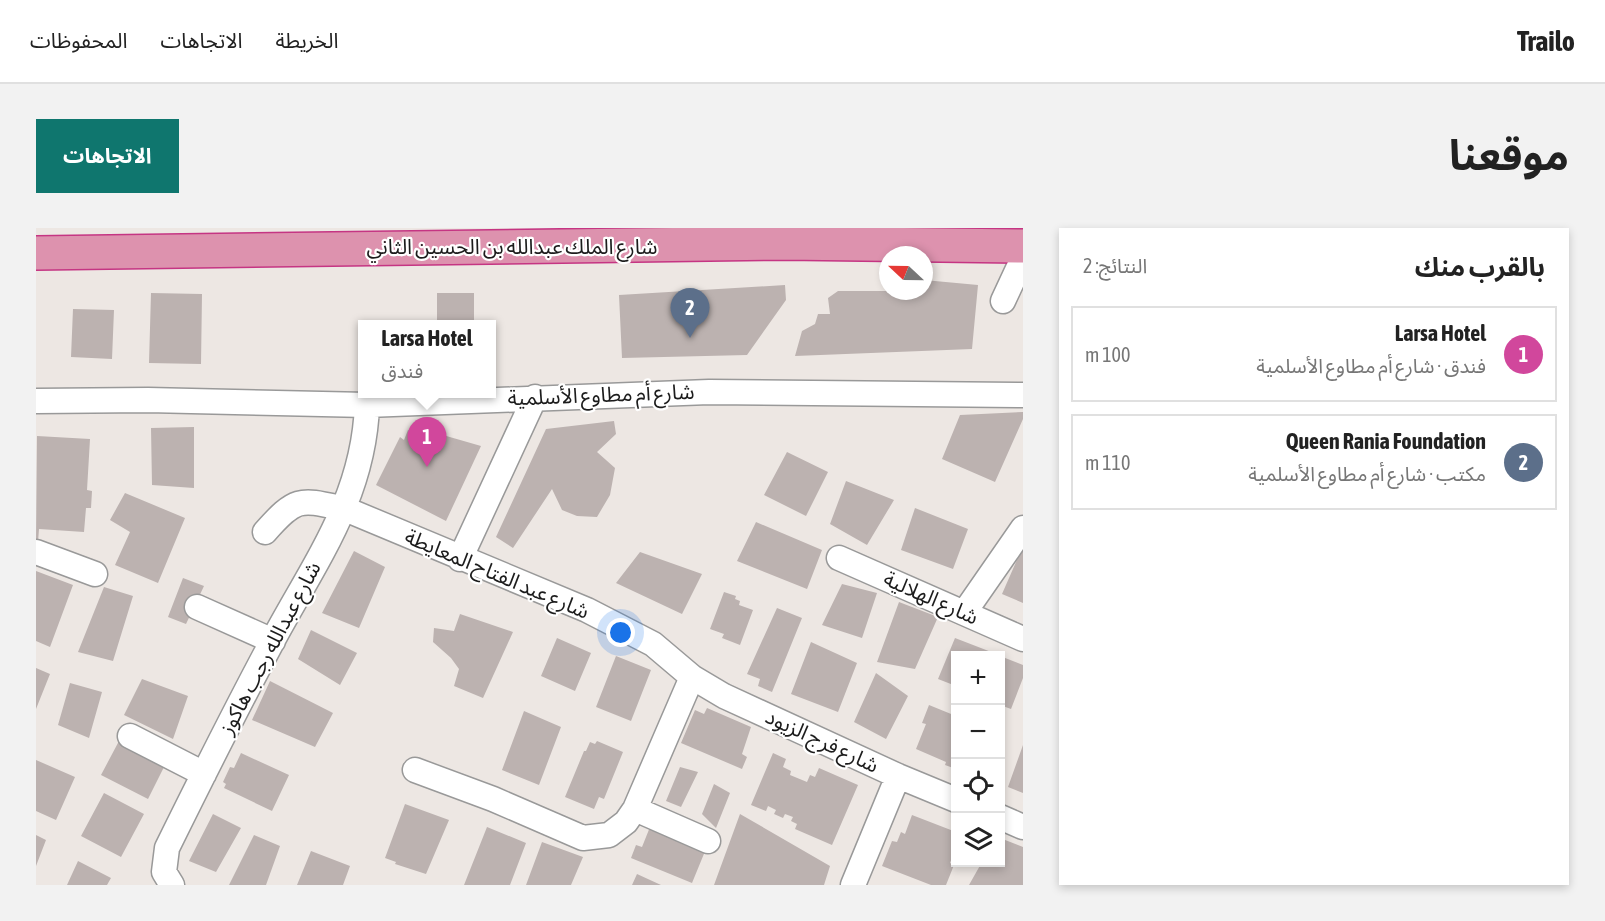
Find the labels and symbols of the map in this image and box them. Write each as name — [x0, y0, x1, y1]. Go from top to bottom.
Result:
street label: شارع الملك عبدالله بن الحسين الثاني — [367, 234, 657, 263]
north arrow — [879, 246, 933, 300]
pin: 2 — [670, 288, 710, 338]
street label: شارع أم مطاوع الأسلمية — [507, 379, 695, 414]
pin: 1 — [408, 418, 446, 467]
street label: شارع عبد الفتاح المعايطة — [400, 523, 593, 626]
street label: شارع عبدالله رجب هاكوز — [213, 557, 328, 741]
street label: شارع الهلالية — [879, 566, 982, 632]
your location — [606, 618, 635, 647]
street label: شارع فرج الزيود — [760, 703, 883, 780]

